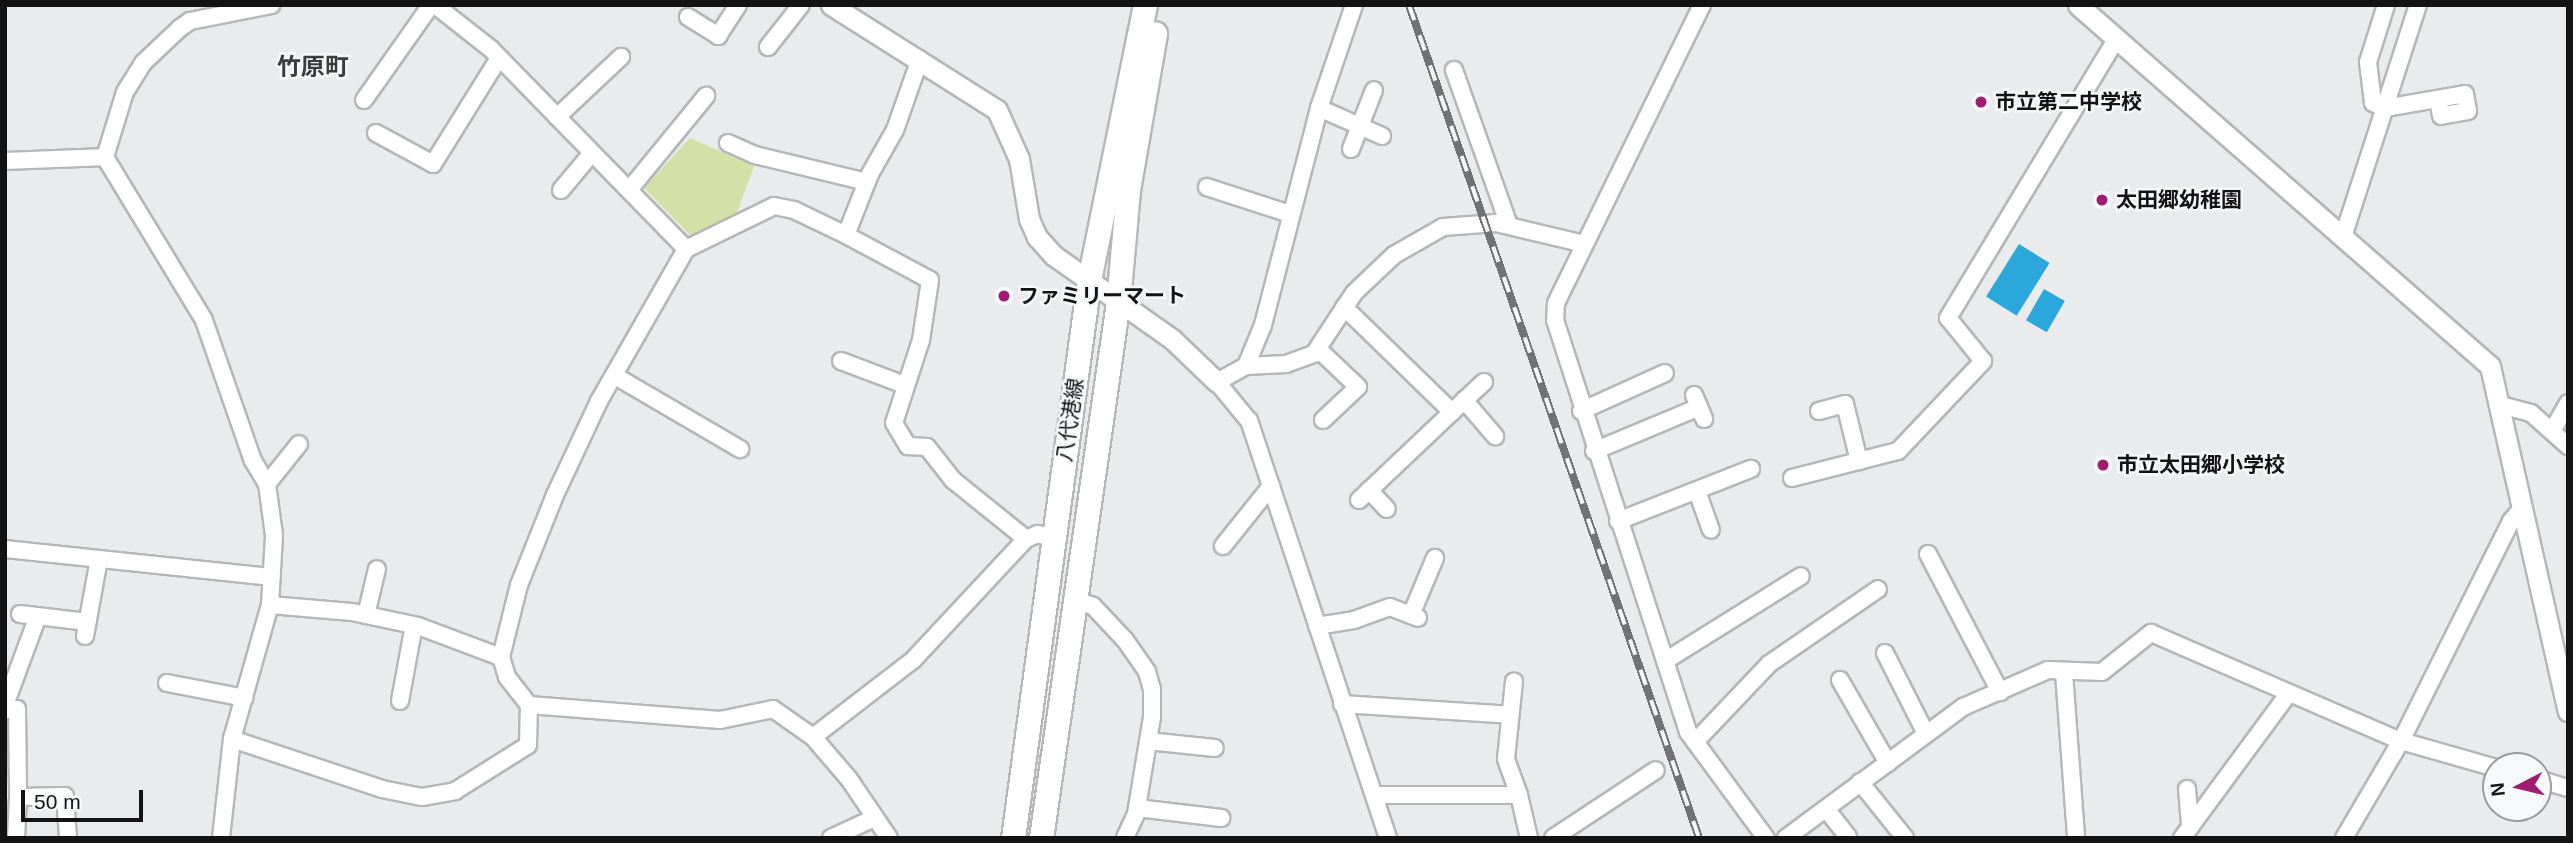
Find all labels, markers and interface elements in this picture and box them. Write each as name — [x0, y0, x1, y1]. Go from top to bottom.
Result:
district label: 竹原町 — [277, 53, 349, 81]
place label: 市立第二中学校 — [1995, 89, 2142, 115]
marker: 市立第二中学校 — [1973, 94, 1989, 110]
place label: 太田郷幼稚園 — [2116, 187, 2242, 213]
marker: 太田郷幼稚園 — [2094, 192, 2110, 208]
place label: ファミリーマート — [1018, 283, 1186, 309]
marker: ファミリーマート — [996, 288, 1012, 304]
street label: 八代港線 — [1052, 377, 1088, 463]
place label: 市立太田郷小学校 — [2117, 452, 2285, 478]
marker: 市立太田郷小学校 — [2095, 457, 2111, 473]
north arrow — [2482, 752, 2552, 822]
scale bar — [24, 776, 147, 820]
text: N — [2486, 781, 2509, 797]
text: 50 m — [34, 790, 81, 813]

